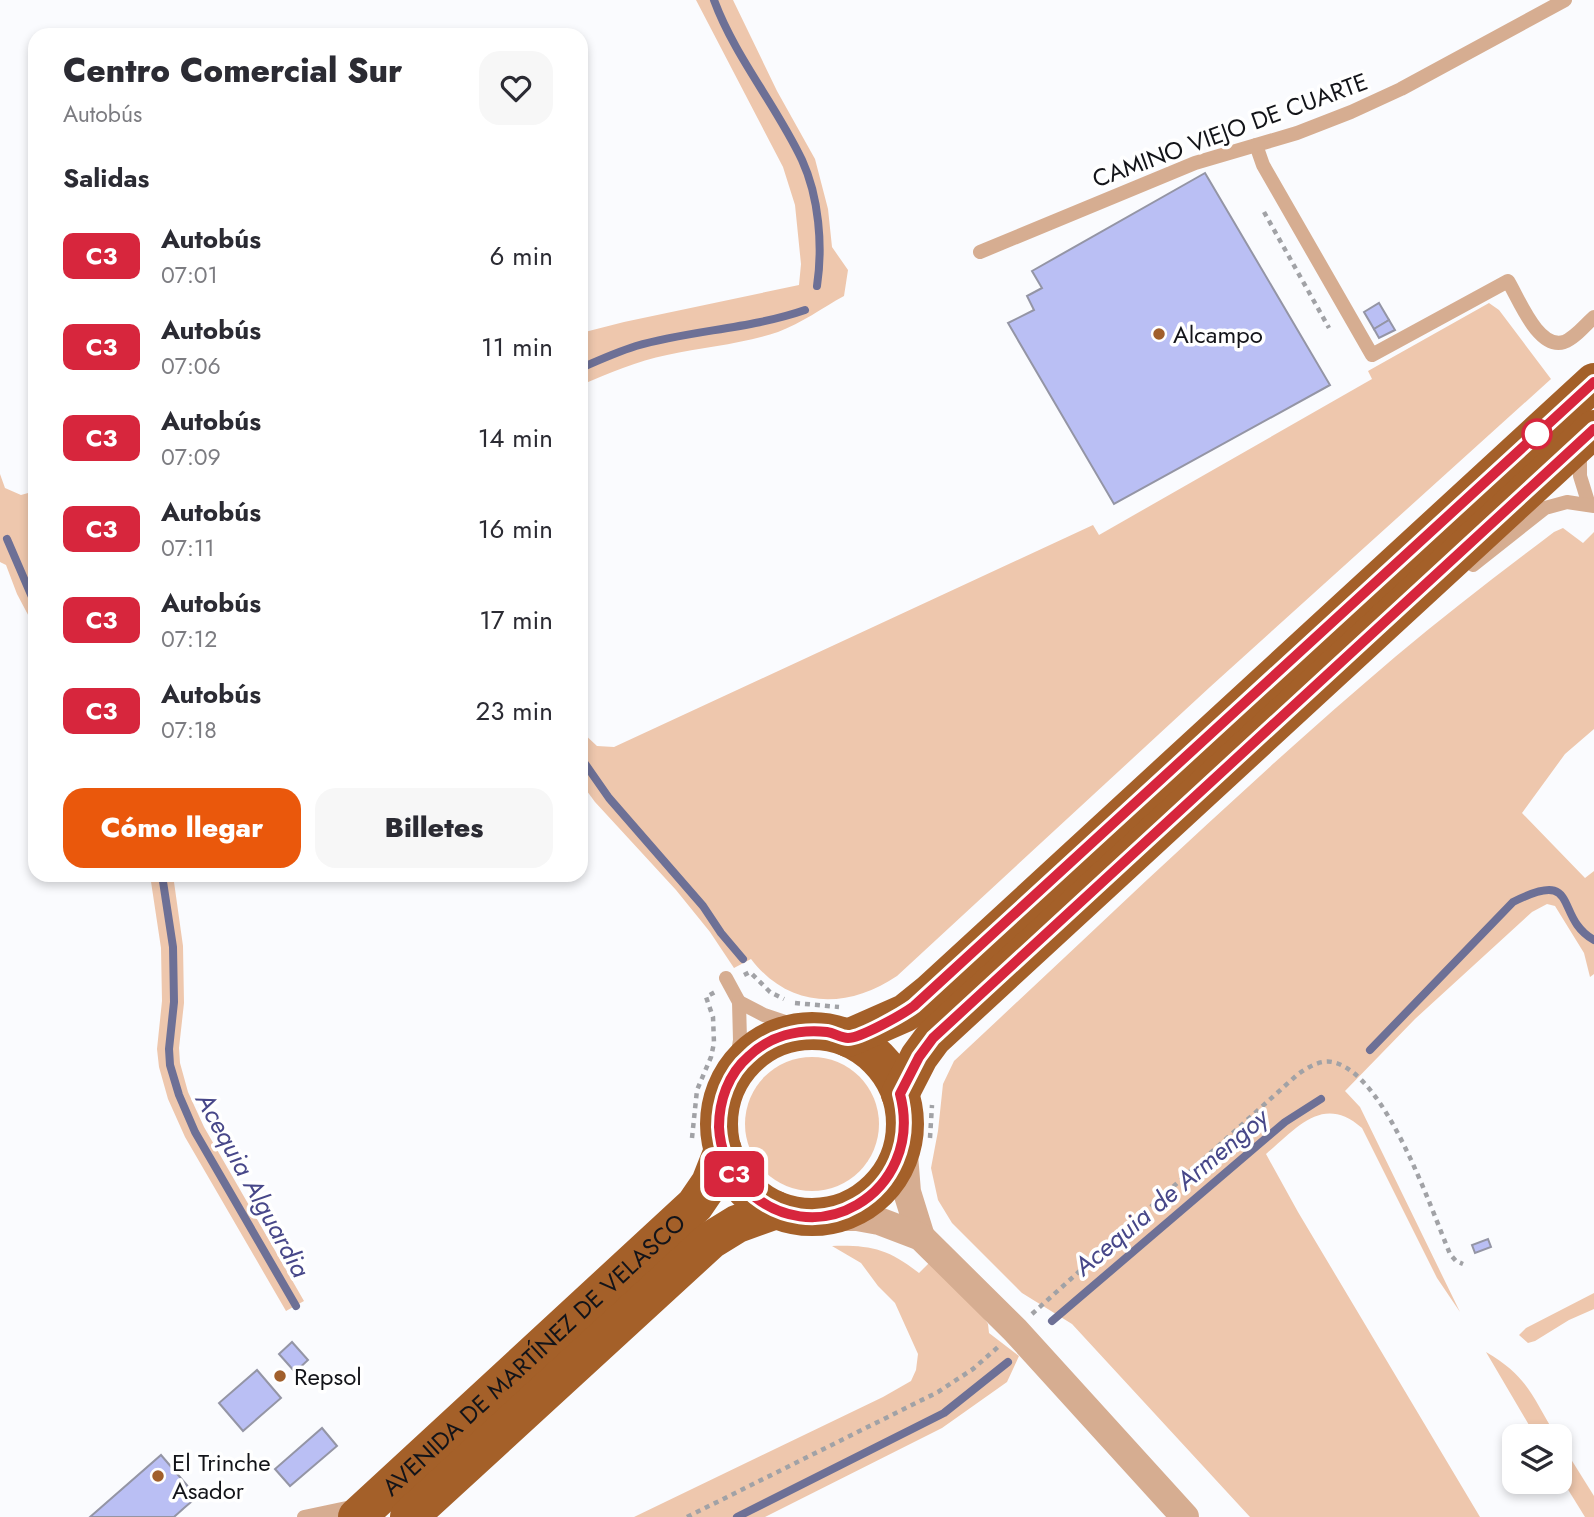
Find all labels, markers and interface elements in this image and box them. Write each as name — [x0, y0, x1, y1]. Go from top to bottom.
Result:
text: Centro Comercial Sur — [63, 47, 402, 94]
button: heart — [479, 51, 553, 125]
street label: CAMINO VIEJO DE CUARTE — [1087, 64, 1373, 196]
text: Autobús — [63, 97, 142, 131]
text: Salidas — [63, 159, 149, 197]
text: Autobús — [161, 220, 261, 258]
text: 6 min — [490, 237, 553, 275]
text: C3 — [86, 238, 117, 273]
text: 07:01 — [161, 258, 218, 292]
text: Autobús — [161, 311, 261, 349]
place label: Alcampo — [1173, 317, 1263, 352]
marker: Alcampo — [1151, 326, 1167, 342]
text: 11 min — [481, 328, 553, 366]
text: C3 — [86, 329, 117, 364]
text: 07:06 — [161, 349, 221, 383]
text: Autobús — [161, 402, 261, 440]
text: 14 min — [478, 419, 553, 457]
unlabelled marker — [1522, 419, 1552, 449]
text: C3 — [86, 420, 117, 455]
text: 07:09 — [161, 440, 221, 474]
text: Autobús — [161, 493, 261, 531]
text: 16 min — [478, 510, 553, 548]
text: C3 — [86, 511, 117, 546]
text: 07:11 — [161, 531, 214, 565]
text: Autobús — [161, 584, 261, 622]
text: 17 min — [479, 601, 553, 639]
text: C3 — [86, 602, 117, 637]
text: 07:12 — [161, 622, 217, 656]
text: Autobús — [161, 675, 261, 713]
text: 23 min — [476, 692, 553, 730]
text: C3 — [86, 693, 117, 728]
text: 07:18 — [161, 713, 217, 747]
button: Cómo llegar — [63, 788, 301, 868]
button: Billetes — [315, 788, 553, 868]
water label: Acequia Alguardia — [186, 1085, 320, 1285]
water label: Acequia de Armengoy — [1065, 1098, 1278, 1285]
line badge: C3 — [702, 1151, 766, 1197]
text: C3 — [718, 1156, 750, 1191]
street label: AVENIDA DE MARTÍNEZ DE VELASCO — [374, 1205, 693, 1503]
place label: Repsol — [294, 1359, 362, 1394]
marker: Repsol — [272, 1368, 288, 1384]
map controls — [1502, 1424, 1572, 1494]
button: layers — [1502, 1424, 1572, 1494]
place label: El Trinche Asador — [172, 1445, 271, 1508]
marker: El Trinche Asador — [150, 1468, 166, 1484]

